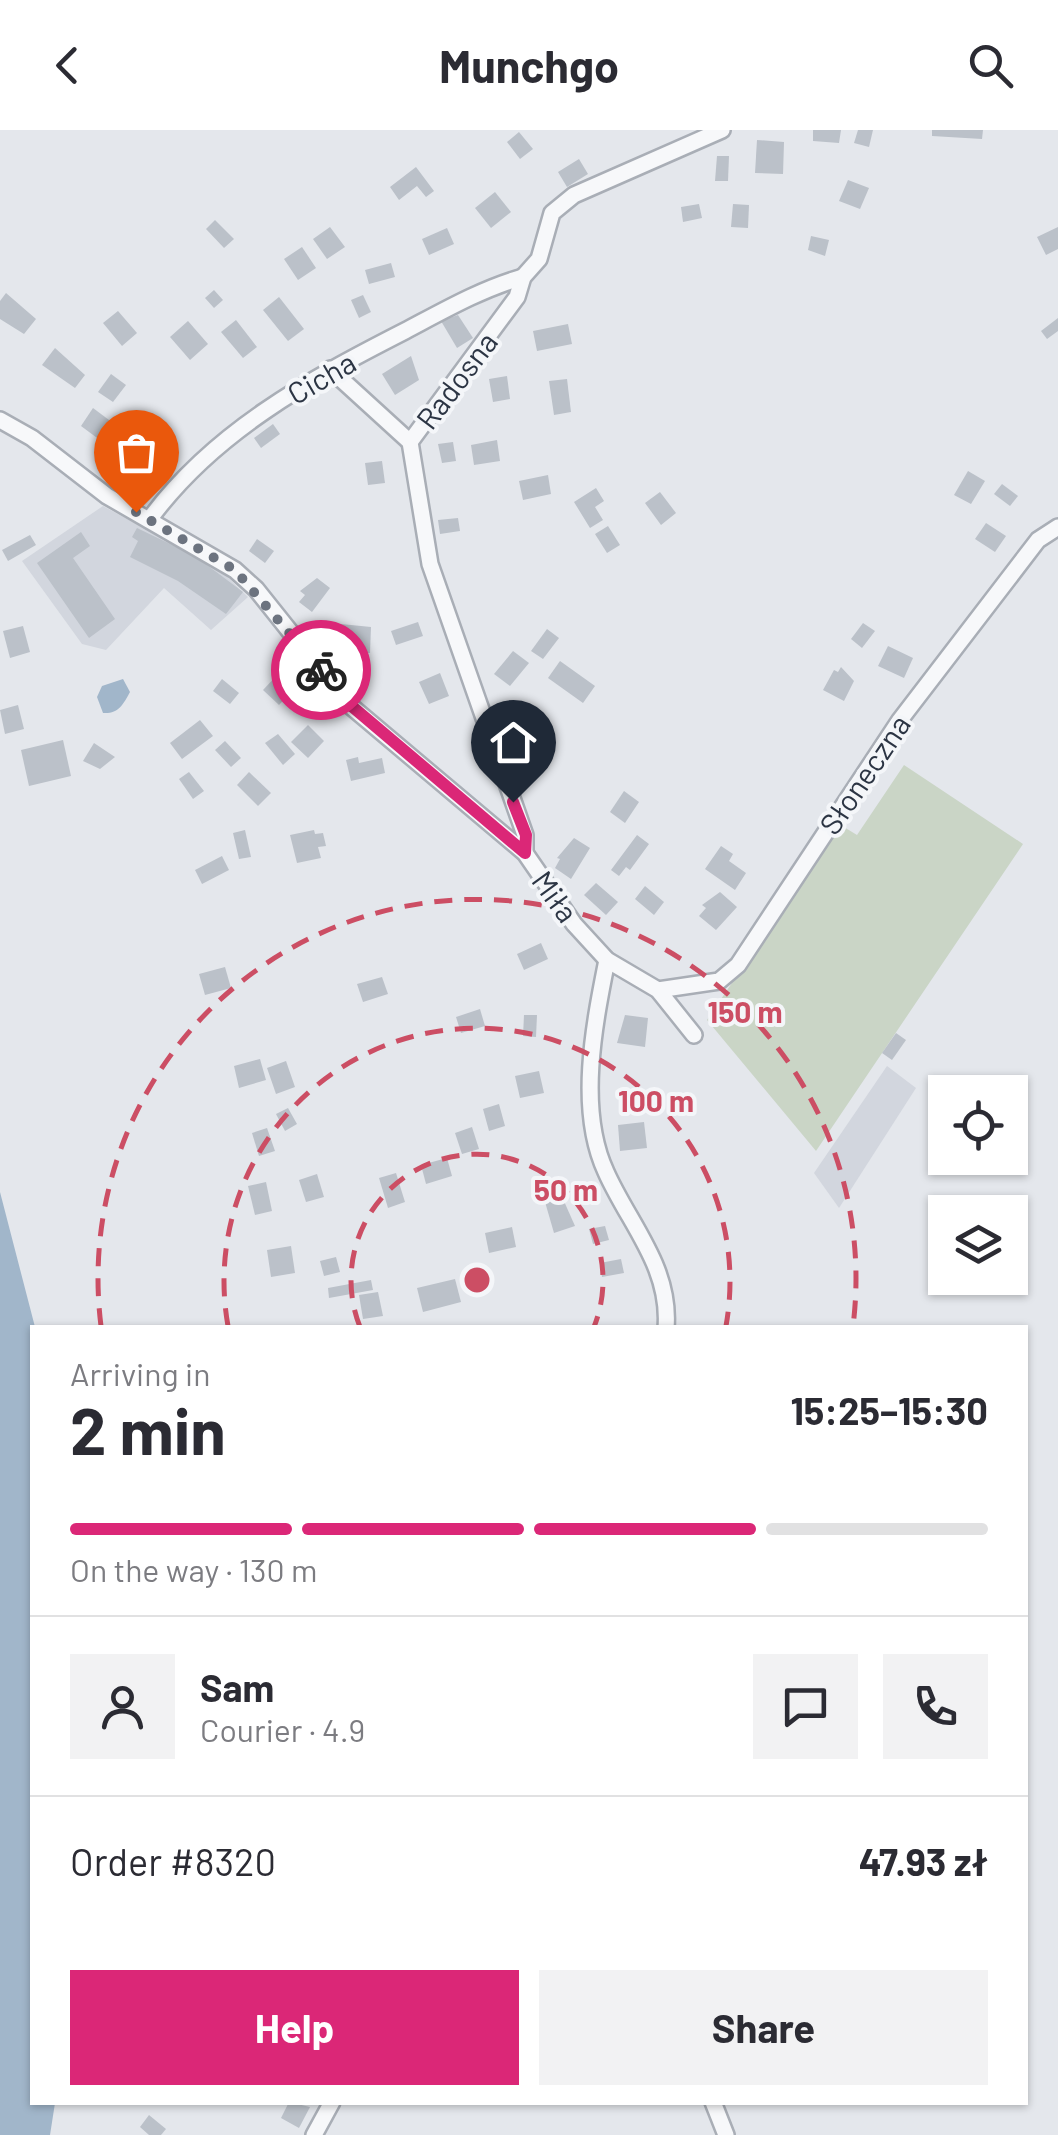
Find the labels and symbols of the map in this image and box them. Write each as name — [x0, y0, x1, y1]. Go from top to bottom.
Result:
street label: Radosna — [408, 324, 504, 436]
street label: Cicha — [280, 343, 362, 411]
pin — [94, 410, 179, 513]
courier — [271, 620, 371, 720]
pin — [471, 700, 556, 803]
street label: Słoneczna — [811, 707, 917, 841]
street label: Miła — [525, 863, 587, 929]
text: 150 m — [708, 993, 782, 1029]
text: 100 m — [618, 1082, 694, 1118]
text: 50 m — [534, 1171, 598, 1207]
centre of rings — [459, 1262, 495, 1298]

